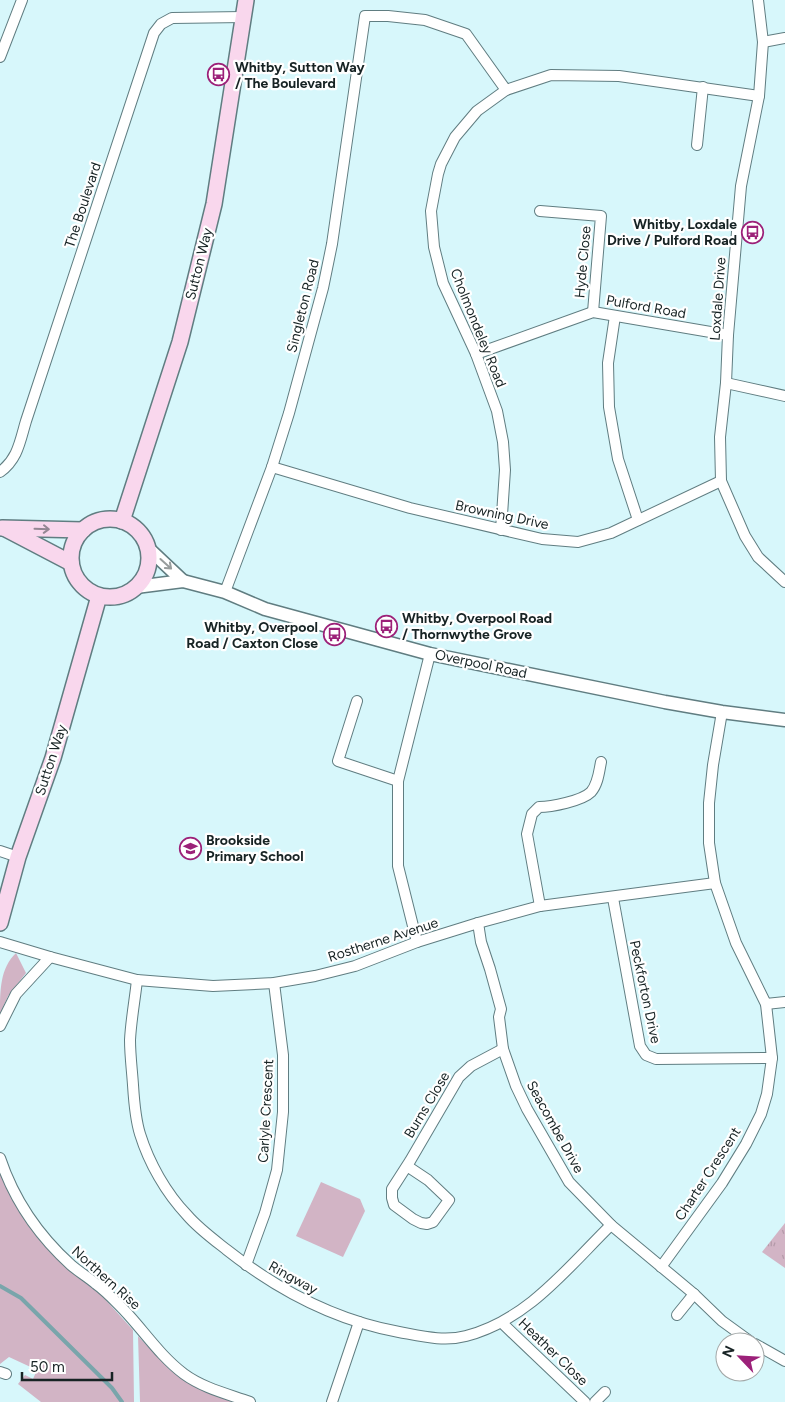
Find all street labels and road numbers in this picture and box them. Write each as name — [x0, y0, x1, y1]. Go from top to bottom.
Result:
street label: The Boulevard — [61, 160, 105, 250]
street label: Hyde Close — [571, 225, 595, 299]
street label: Sutton Way — [182, 226, 216, 302]
street label: Loxdale Drive — [707, 256, 729, 341]
street label: Singleton Road — [283, 258, 323, 354]
street label: Cholmondeley Road — [446, 266, 510, 390]
street label: Pulford Road — [605, 292, 687, 322]
street label: Browning Drive — [454, 497, 551, 533]
street label: Overpool Road — [433, 646, 529, 682]
street label: Sutton Way — [32, 722, 71, 798]
street label: Rostherne Avenue — [326, 914, 441, 966]
street label: Peckforton Drive — [626, 939, 664, 1045]
street label: Carlyle Crescent — [255, 1059, 277, 1163]
street label: Burns Close — [401, 1068, 454, 1141]
street label: Seacombe Drive — [523, 1078, 587, 1176]
street label: Charter Crescent — [671, 1124, 745, 1224]
street label: Northern Rise — [68, 1243, 144, 1314]
street label: Ringway — [266, 1258, 321, 1299]
street label: Heather Close — [515, 1315, 591, 1390]

